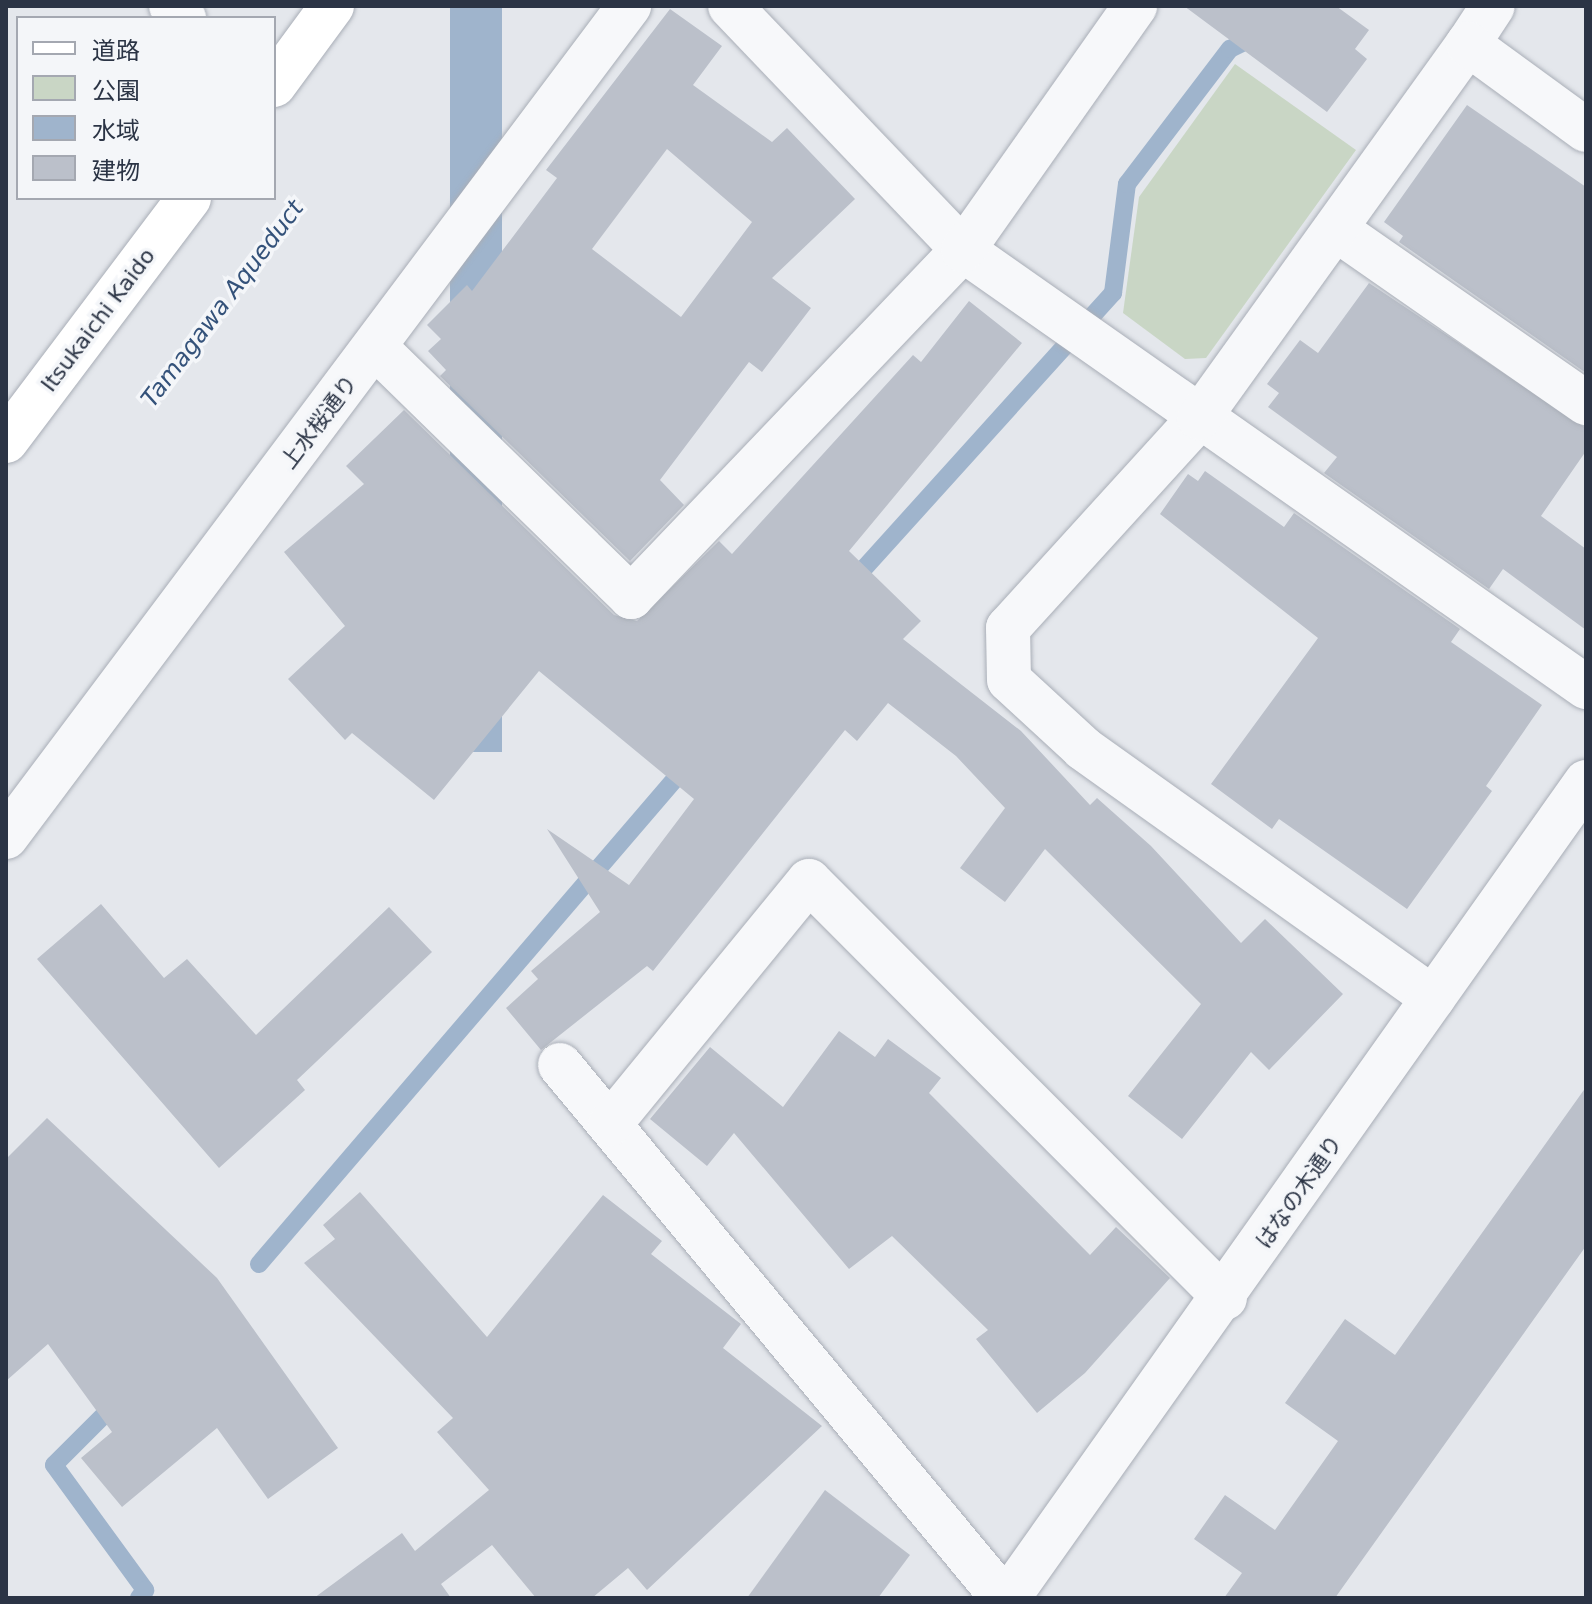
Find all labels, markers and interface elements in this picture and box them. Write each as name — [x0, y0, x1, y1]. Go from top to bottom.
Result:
legend — [16, 16, 276, 200]
text: 道路 — [92, 37, 140, 65]
text: 公園 — [92, 77, 140, 105]
text: 水域 — [92, 117, 140, 145]
text: 建物 — [92, 157, 140, 185]
water label: Tamagawa Aqueduct — [136, 195, 310, 413]
street label: Itsukaichi Kaido — [36, 243, 160, 397]
street label: 上水桜通り — [275, 370, 363, 474]
street label: はなの木通り — [1250, 1130, 1348, 1254]

